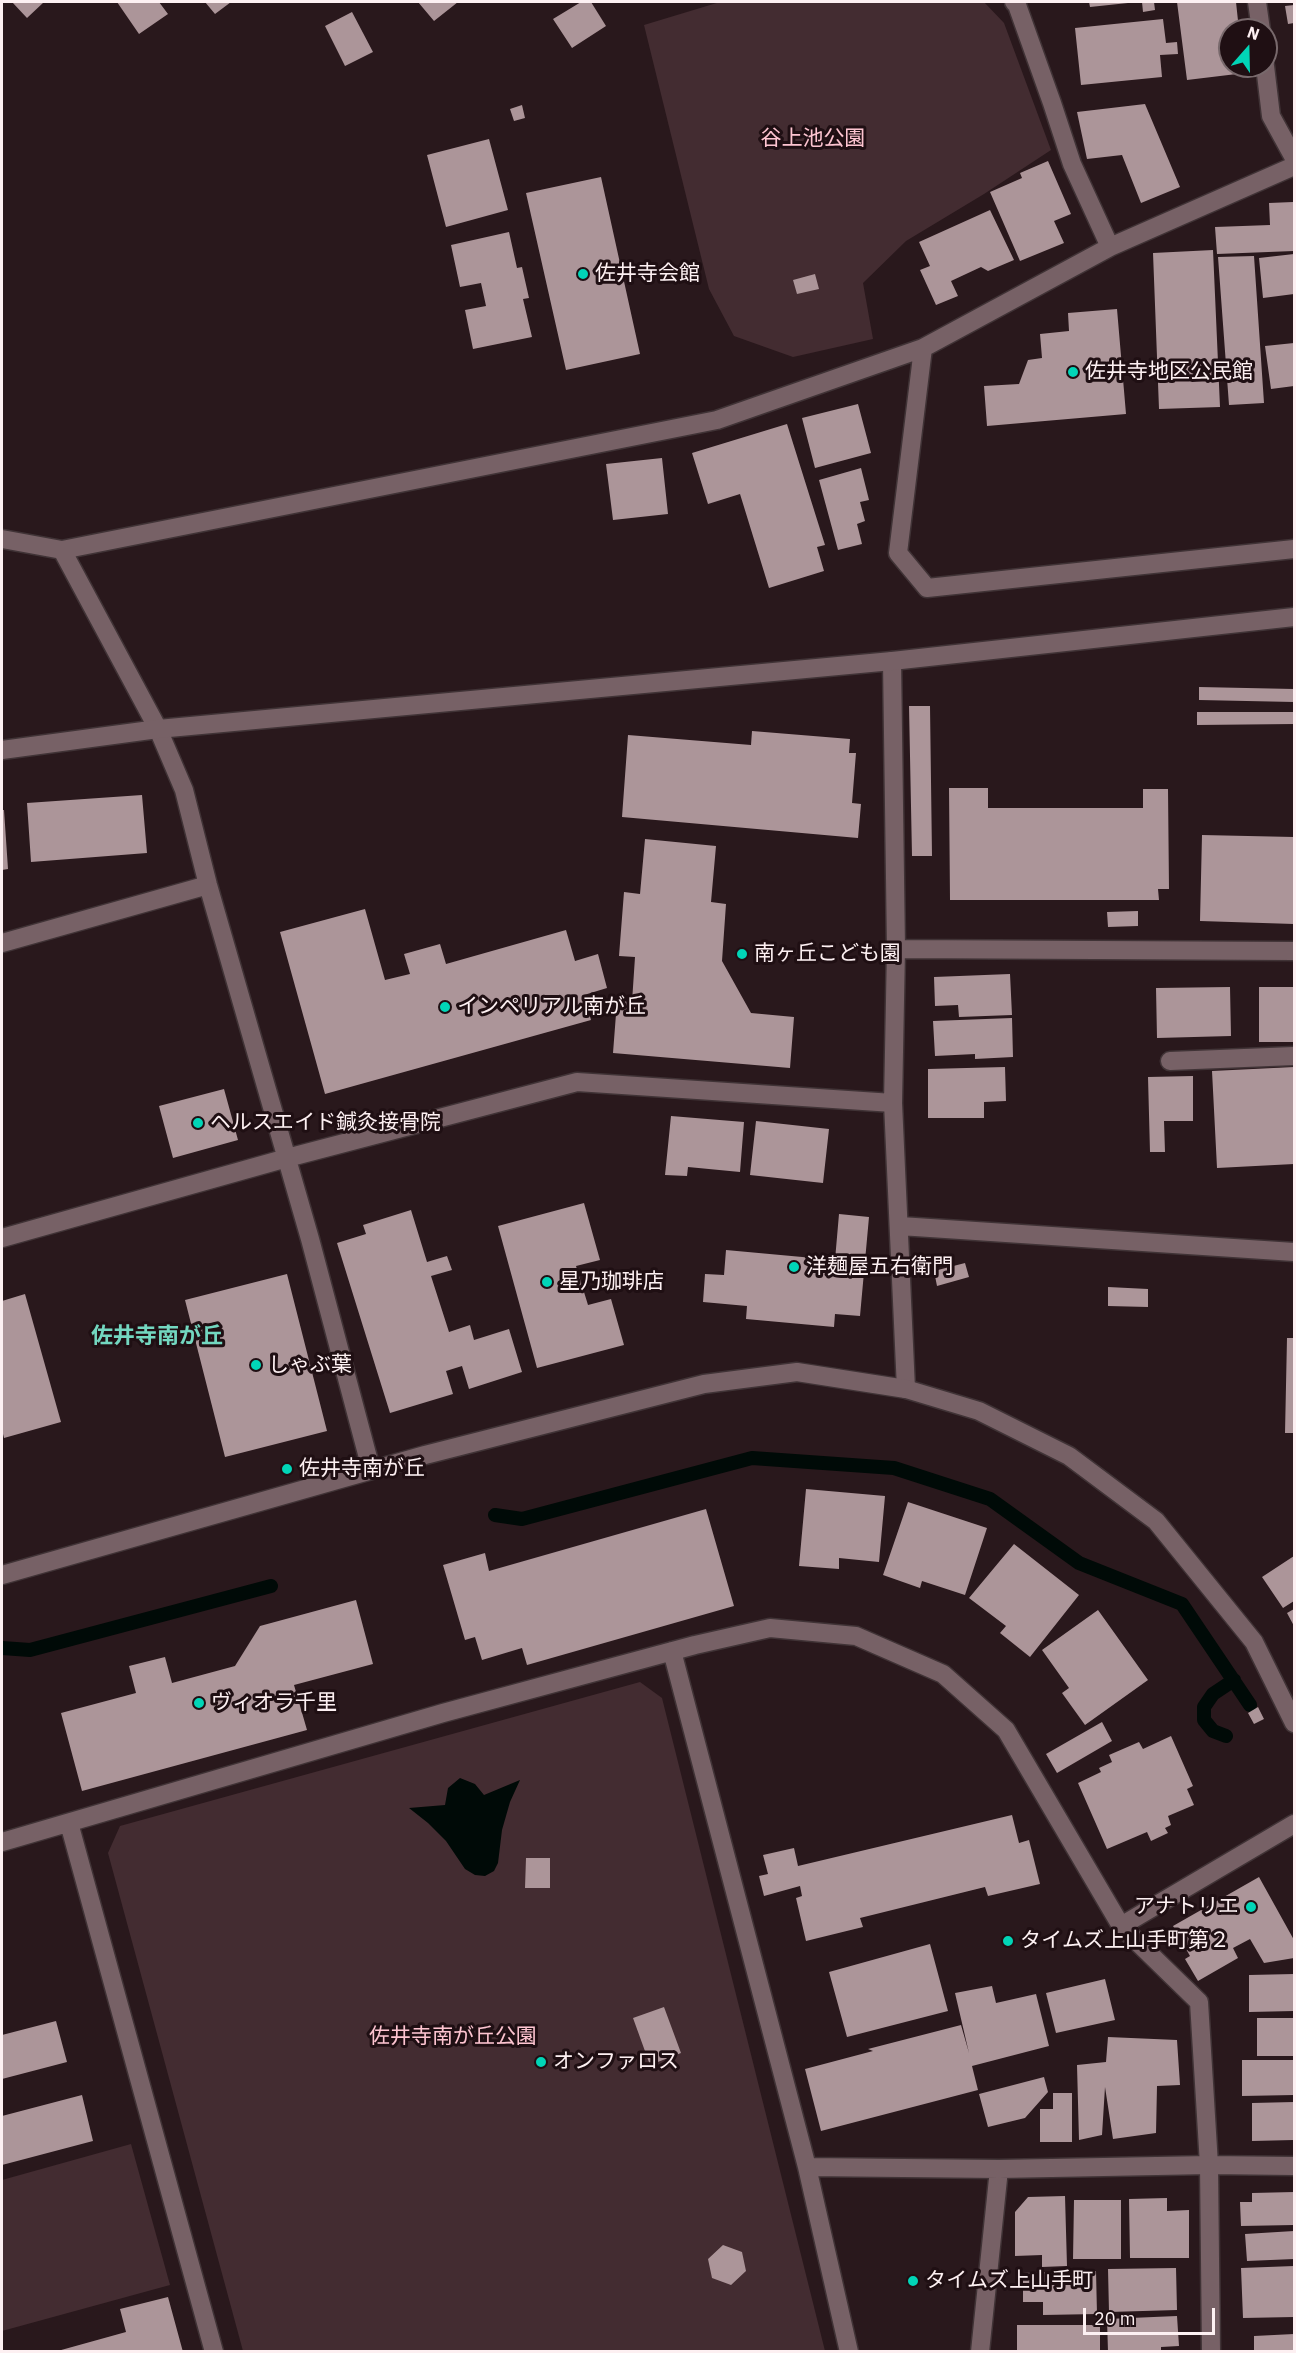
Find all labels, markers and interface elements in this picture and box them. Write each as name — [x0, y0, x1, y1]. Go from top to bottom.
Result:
north arrow — [1218, 18, 1278, 78]
text: N — [1245, 22, 1262, 44]
park label: 谷上池公園 — [761, 126, 865, 152]
place label: 佐井寺会館 — [595, 261, 700, 287]
marker: 佐井寺会館 — [576, 267, 590, 281]
place label: 佐井寺地区公民館 — [1085, 359, 1253, 385]
marker: 佐井寺地区公民館 — [1066, 365, 1080, 379]
place label: 南ヶ丘こども園 — [754, 941, 901, 967]
marker: 南ヶ丘こども園 — [735, 947, 749, 961]
place label: インペリアル南が丘 — [457, 994, 646, 1020]
marker: インペリアル南が丘 — [438, 1000, 452, 1014]
place label: ヘルスエイド鍼灸接骨院 — [210, 1110, 441, 1136]
marker: ヘルスエイド鍼灸接骨院 — [191, 1116, 205, 1130]
place label: 洋麺屋五右衛門 — [806, 1254, 953, 1280]
marker: 洋麺屋五右衛門 — [787, 1260, 801, 1274]
place label: 星乃珈琲店 — [559, 1269, 664, 1295]
marker: 星乃珈琲店 — [540, 1275, 554, 1289]
district label: 佐井寺南が丘 — [91, 1324, 223, 1350]
place label: しゃぶ葉 — [268, 1352, 352, 1378]
marker: しゃぶ葉 — [249, 1358, 263, 1372]
place label: 佐井寺南が丘 — [299, 1456, 425, 1482]
marker: 佐井寺南が丘 — [280, 1462, 294, 1476]
place label: ヴィオラ千里 — [211, 1690, 337, 1716]
marker: ヴィオラ千里 — [192, 1696, 206, 1710]
place label: アナトリエ — [1134, 1894, 1239, 1920]
marker: アナトリエ — [1244, 1900, 1258, 1914]
place label: タイムズ上山手町第２ — [1020, 1928, 1230, 1954]
marker: タイムズ上山手町第２ — [1001, 1934, 1015, 1948]
park label: 佐井寺南が丘公園 — [369, 2024, 537, 2050]
place label: オンファロス — [553, 2049, 679, 2075]
marker: オンファロス — [534, 2055, 548, 2069]
place label: タイムズ上山手町 — [925, 2268, 1093, 2294]
marker: タイムズ上山手町 — [906, 2274, 920, 2288]
scale bar — [1086, 2296, 1218, 2334]
text: 20 m — [1094, 2307, 1136, 2330]

